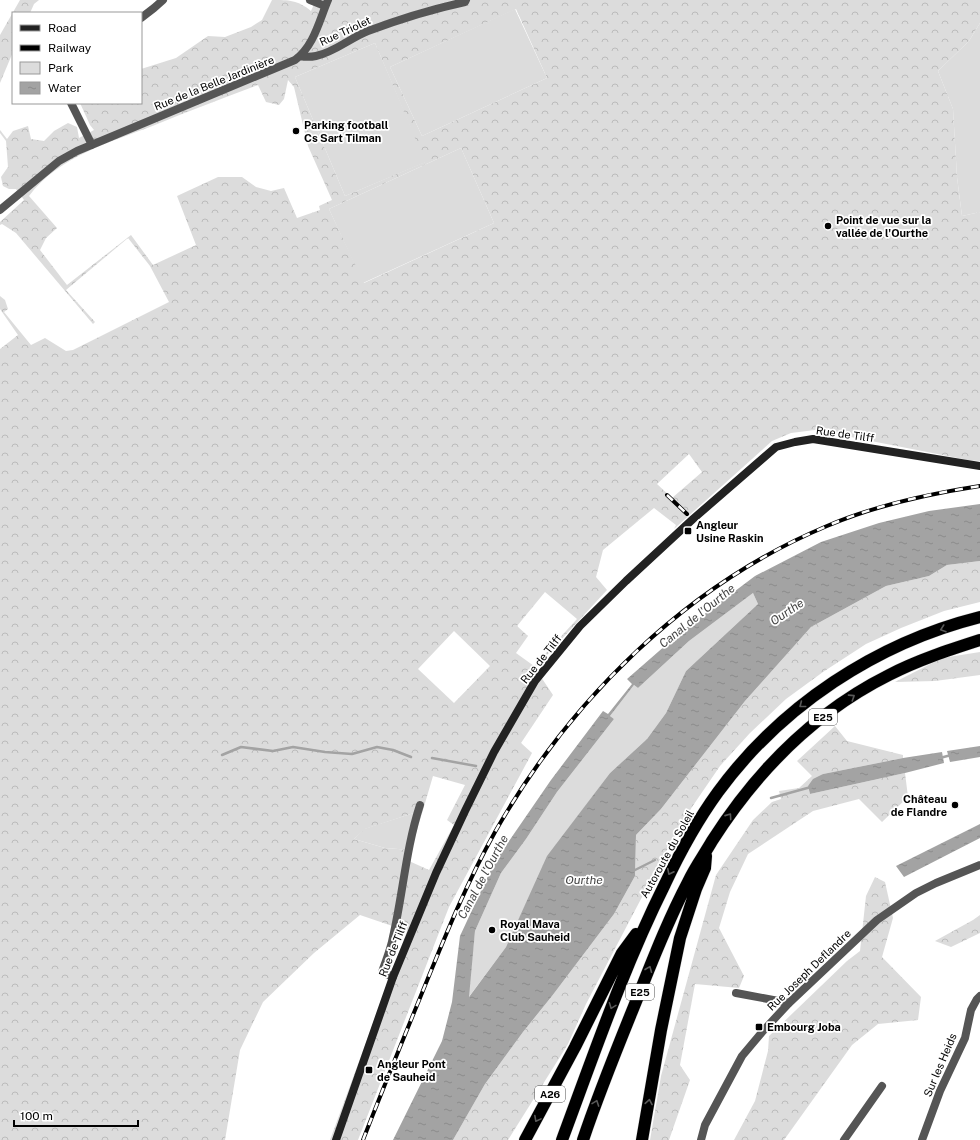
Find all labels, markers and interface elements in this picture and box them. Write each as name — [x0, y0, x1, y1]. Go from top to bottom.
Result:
legend — [12, 12, 142, 104]
street label: Rue Triolet — [317, 14, 373, 48]
text: Road — [48, 21, 76, 35]
text: Railway — [48, 41, 92, 55]
street label: Rue de la Belle Jardinière — [152, 53, 276, 113]
text: Park — [48, 61, 74, 75]
text: Water — [48, 81, 82, 95]
place label: Parking football Cs Sart Tilman — [304, 119, 389, 144]
marker: Parking football Cs Sart Tilman — [291, 126, 301, 136]
place label: Point de vue sur la vallée de l'Ourthe — [836, 214, 931, 239]
marker: Point de vue sur la vallée de l'Ourthe — [823, 221, 833, 231]
street label: Rue de Tilff — [815, 424, 876, 444]
place label: Angleur Usine Raskin — [696, 519, 763, 544]
marker: Angleur Usine Raskin — [683, 526, 693, 536]
water label: Canal de l'Ourthe — [656, 581, 738, 651]
water label: Ourthe — [768, 595, 807, 628]
one-way arrow — [939, 624, 946, 633]
street label: Rue de Tilff — [518, 632, 564, 686]
one-way arrow — [847, 695, 854, 702]
one-way arrow — [799, 701, 806, 708]
road number: E25 — [809, 709, 837, 725]
place label: Château de Flandre — [891, 793, 947, 818]
marker: Château de Flandre — [950, 800, 960, 810]
street label: Autoroute du Soleil — [638, 808, 696, 900]
one-way arrow — [724, 813, 732, 820]
water label: Canal de l'Ourthe — [455, 832, 511, 922]
one-way arrow — [668, 868, 675, 875]
water label: Ourthe — [565, 873, 603, 887]
place label: Royal Mava Club Sauheid — [500, 918, 570, 943]
street label: Rue de Tilff — [376, 919, 410, 978]
marker: Royal Mava Club Sauheid — [487, 925, 497, 935]
street label: Rue Joseph Deflandre — [765, 927, 853, 1013]
one-way arrow — [644, 966, 652, 973]
road number: E25 — [626, 984, 654, 1000]
one-way arrow — [609, 1003, 617, 1010]
place label: Embourg Joba — [767, 1021, 841, 1033]
marker: Embourg Joba — [754, 1022, 764, 1032]
street label: Sur les Heids — [921, 1031, 959, 1098]
place label: Angleur Pont de Sauheid — [377, 1058, 446, 1083]
marker: Angleur Pont de Sauheid — [364, 1065, 374, 1075]
road number: A26 — [535, 1086, 565, 1102]
one-way arrow — [644, 1098, 653, 1105]
one-way arrow — [591, 1100, 599, 1107]
scale bar — [14, 1102, 138, 1128]
text: 100 m — [20, 1109, 53, 1123]
one-way arrow — [534, 1114, 542, 1122]

